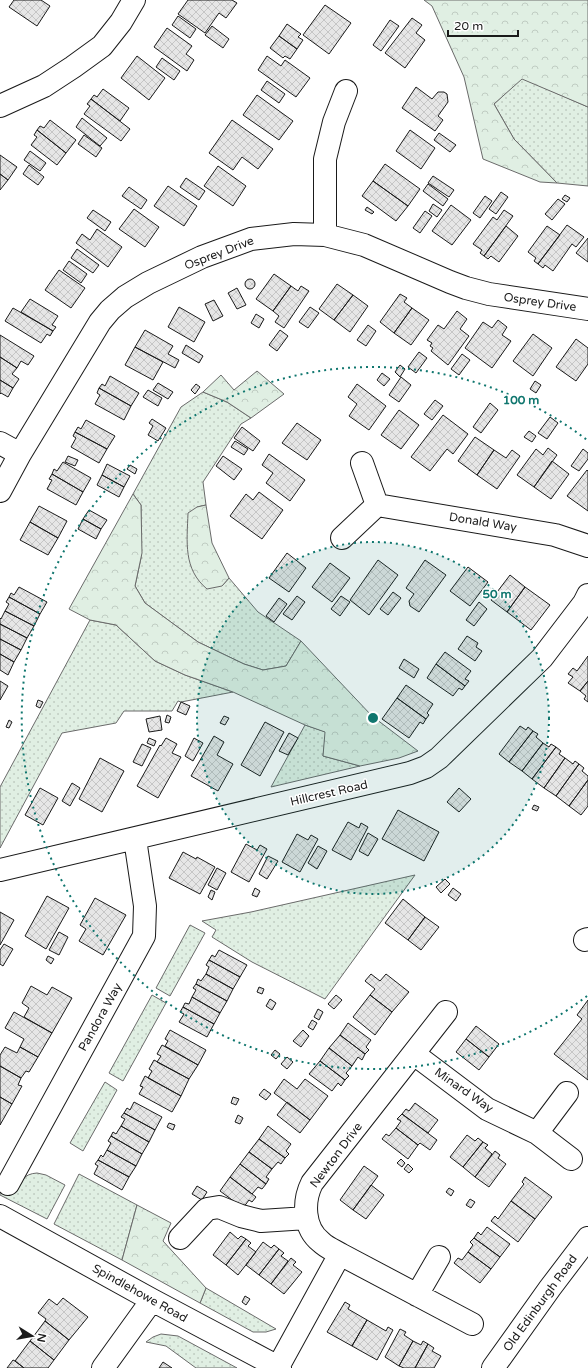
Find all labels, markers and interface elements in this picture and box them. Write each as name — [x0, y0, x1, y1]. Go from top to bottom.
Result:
scale bar — [448, 12, 518, 38]
text: 20 m — [454, 19, 483, 33]
street label: Osprey Drive — [182, 233, 256, 273]
street label: Osprey Drive — [503, 290, 577, 314]
text: 100 m — [503, 393, 539, 407]
street label: Donald Way — [448, 510, 518, 534]
text: 50 m — [482, 587, 512, 601]
centre of rings — [366, 711, 380, 725]
street label: Hillcrest Road — [289, 777, 369, 809]
street label: Pandora Way — [75, 980, 125, 1054]
street label: Minard Way — [432, 1065, 496, 1116]
street label: Newton Drive — [307, 1120, 365, 1190]
street label: Old Edinburgh Road — [500, 1252, 580, 1354]
street label: Spindlehowe Road — [90, 1261, 190, 1325]
north arrow — [12, 1316, 52, 1356]
text: N — [34, 1332, 49, 1343]

